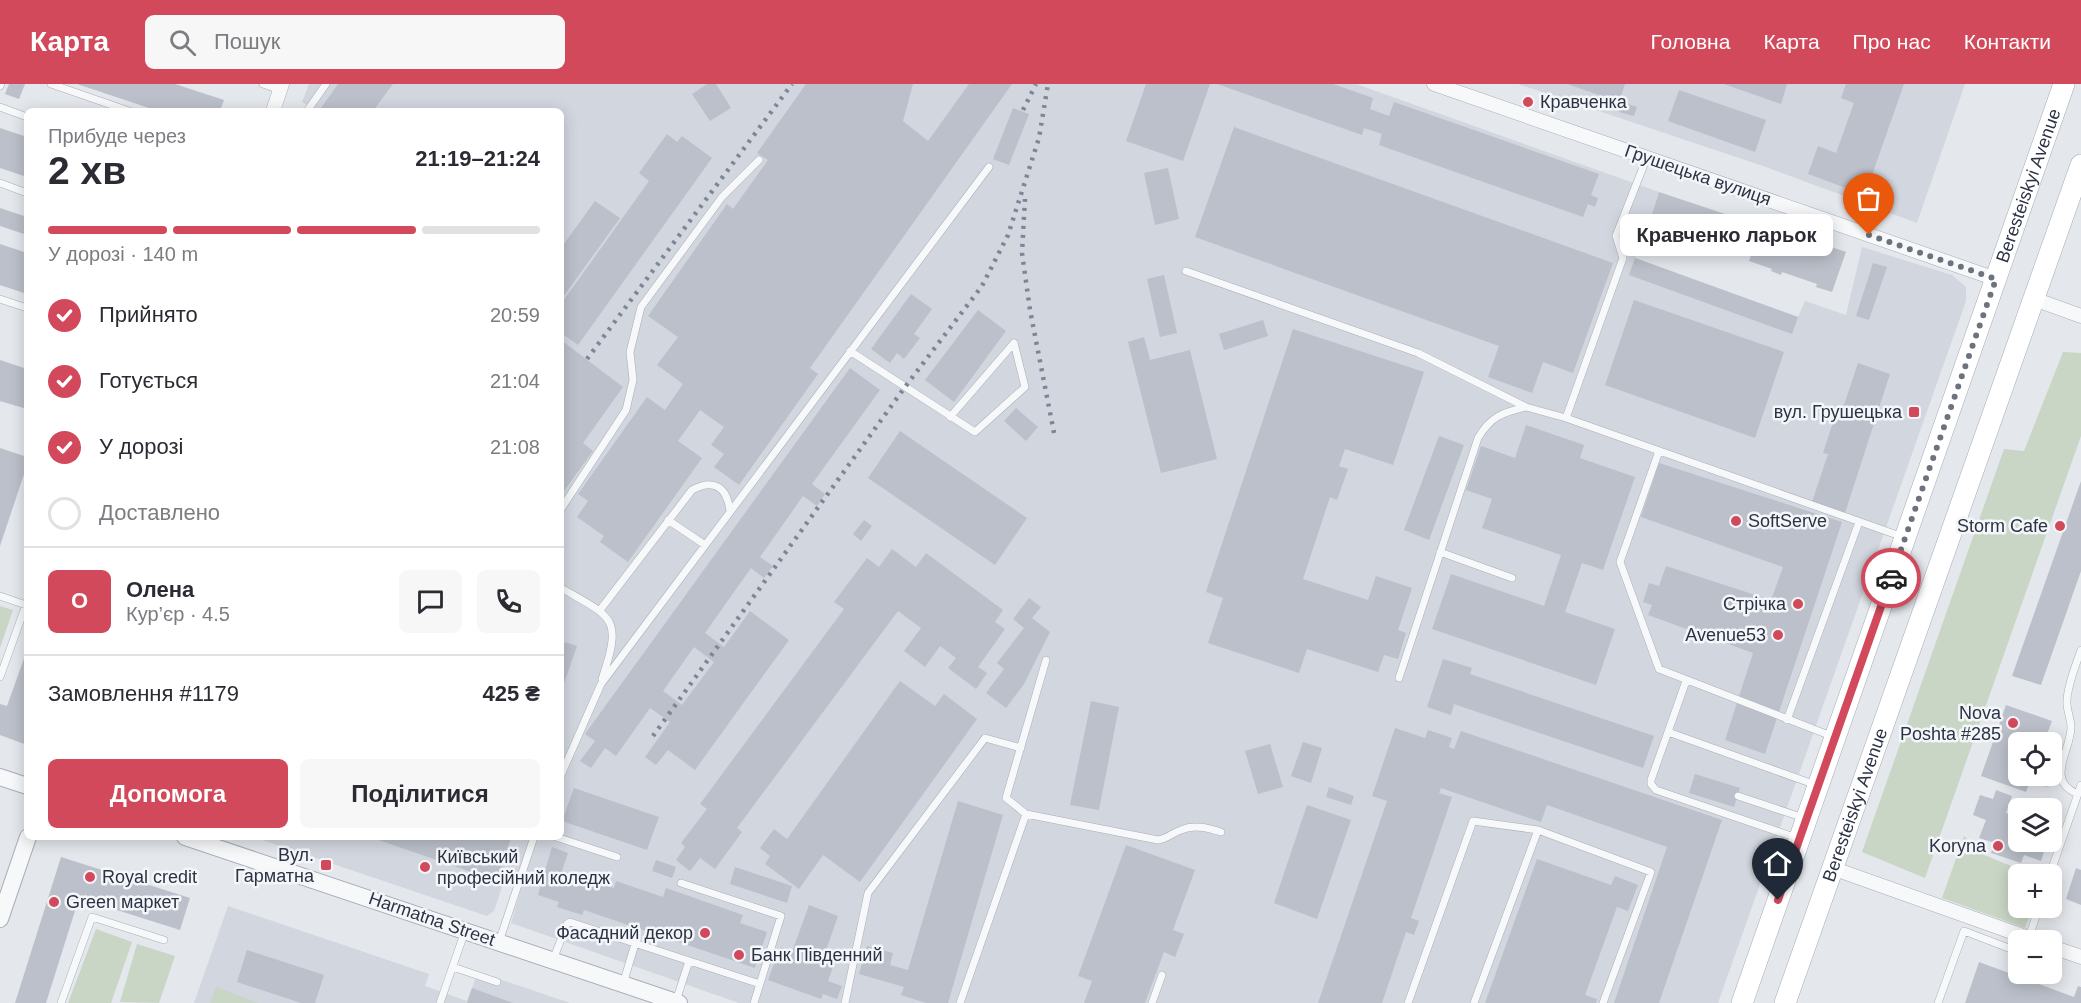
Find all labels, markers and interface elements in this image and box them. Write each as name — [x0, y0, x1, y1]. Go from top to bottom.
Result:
search box — [145, 15, 565, 69]
text: Карта — [30, 26, 109, 57]
icon: search — [166, 26, 199, 59]
text: Пошук — [214, 29, 280, 54]
text: Головна — [1651, 30, 1730, 53]
text: Карта — [1763, 30, 1820, 53]
text: Про нас — [1853, 30, 1931, 53]
text: Контакти — [1964, 30, 2051, 53]
place label: Кравченка — [1540, 92, 1628, 112]
marker: Кравченка — [1521, 95, 1535, 109]
street label: Beresteiskyi Avenue — [1992, 106, 2065, 265]
text: Прибуде через — [48, 125, 186, 147]
street label: Грушецька вулиця — [1622, 141, 1774, 209]
text: 21:19–21:24 — [415, 146, 540, 171]
text: 2 хв — [48, 149, 126, 192]
pin — [1843, 173, 1894, 235]
icon: bag — [1852, 182, 1885, 215]
callout: Кравченко ларьок — [1620, 214, 1833, 256]
text: Кравченко ларьок — [1637, 224, 1816, 246]
text: У дорозі · 140 m — [48, 243, 198, 265]
icon: check — [48, 299, 81, 332]
text: Прийнято — [99, 302, 198, 327]
text: 20:59 — [490, 304, 540, 326]
icon: check — [48, 365, 81, 398]
text: Готується — [99, 368, 198, 393]
text: 21:04 — [490, 370, 540, 392]
place label: вул. Грушецька — [1774, 402, 1903, 422]
marker: вул. Грушецька — [1907, 405, 1921, 419]
icon: check — [48, 431, 81, 464]
text: У дорозі — [99, 434, 183, 459]
text: 21:08 — [490, 436, 540, 458]
text: Доставлено — [99, 500, 220, 525]
place label: SoftServe — [1748, 511, 1827, 531]
marker: SoftServe — [1729, 514, 1743, 528]
place label: Storm Cafe — [1957, 516, 2048, 536]
marker: Storm Cafe — [2053, 519, 2067, 533]
courier — [1861, 548, 1921, 608]
icon: car — [1875, 562, 1908, 595]
button: chat — [399, 570, 462, 633]
button: phone — [477, 570, 540, 633]
text: Олена — [126, 577, 194, 602]
text: О — [71, 588, 88, 613]
place label: Стрічка — [1723, 594, 1787, 614]
marker: Стрічка — [1791, 597, 1805, 611]
text: Кур’єр · 4.5 — [126, 603, 230, 625]
place label: Avenue53 — [1685, 625, 1766, 645]
marker: Avenue53 — [1771, 628, 1785, 642]
text: Замовлення #1179 — [48, 681, 239, 706]
text: 425 ₴ — [483, 681, 540, 706]
place label: Nova Poshta #285 — [1900, 703, 2002, 744]
marker: Nova Poshta #285 — [2006, 716, 2020, 730]
street label: Beresteiskyi Avenue — [1819, 725, 1891, 885]
map controls — [2008, 732, 2062, 984]
button: locate — [2008, 732, 2062, 786]
button: Допомога — [48, 759, 288, 828]
button: Поділитися — [300, 759, 540, 828]
button: layers — [2008, 798, 2062, 852]
place label: Koryna — [1929, 836, 1987, 856]
pin — [1752, 838, 1803, 900]
marker: Koryna — [1991, 839, 2005, 853]
place label: Вул. Гарматна — [235, 845, 315, 886]
place label: Київський професійний коледж — [437, 847, 610, 888]
icon: home — [1761, 847, 1794, 880]
marker: Вул. Гарматна — [319, 858, 333, 872]
marker: Київський професійний коледж — [418, 860, 432, 874]
button: + — [2008, 864, 2062, 918]
place label: Royal credit — [102, 867, 197, 887]
marker: Royal credit — [83, 870, 97, 884]
street label: Harmatna Street — [366, 888, 498, 950]
place label: Green маркет — [66, 892, 179, 912]
marker: Green маркет — [47, 895, 61, 909]
place label: Фасадний декор — [556, 923, 693, 943]
marker: Фасадний декор — [698, 926, 712, 940]
button: − — [2008, 930, 2062, 984]
place label: Банк Південний — [751, 945, 882, 965]
marker: Банк Південний — [732, 948, 746, 962]

